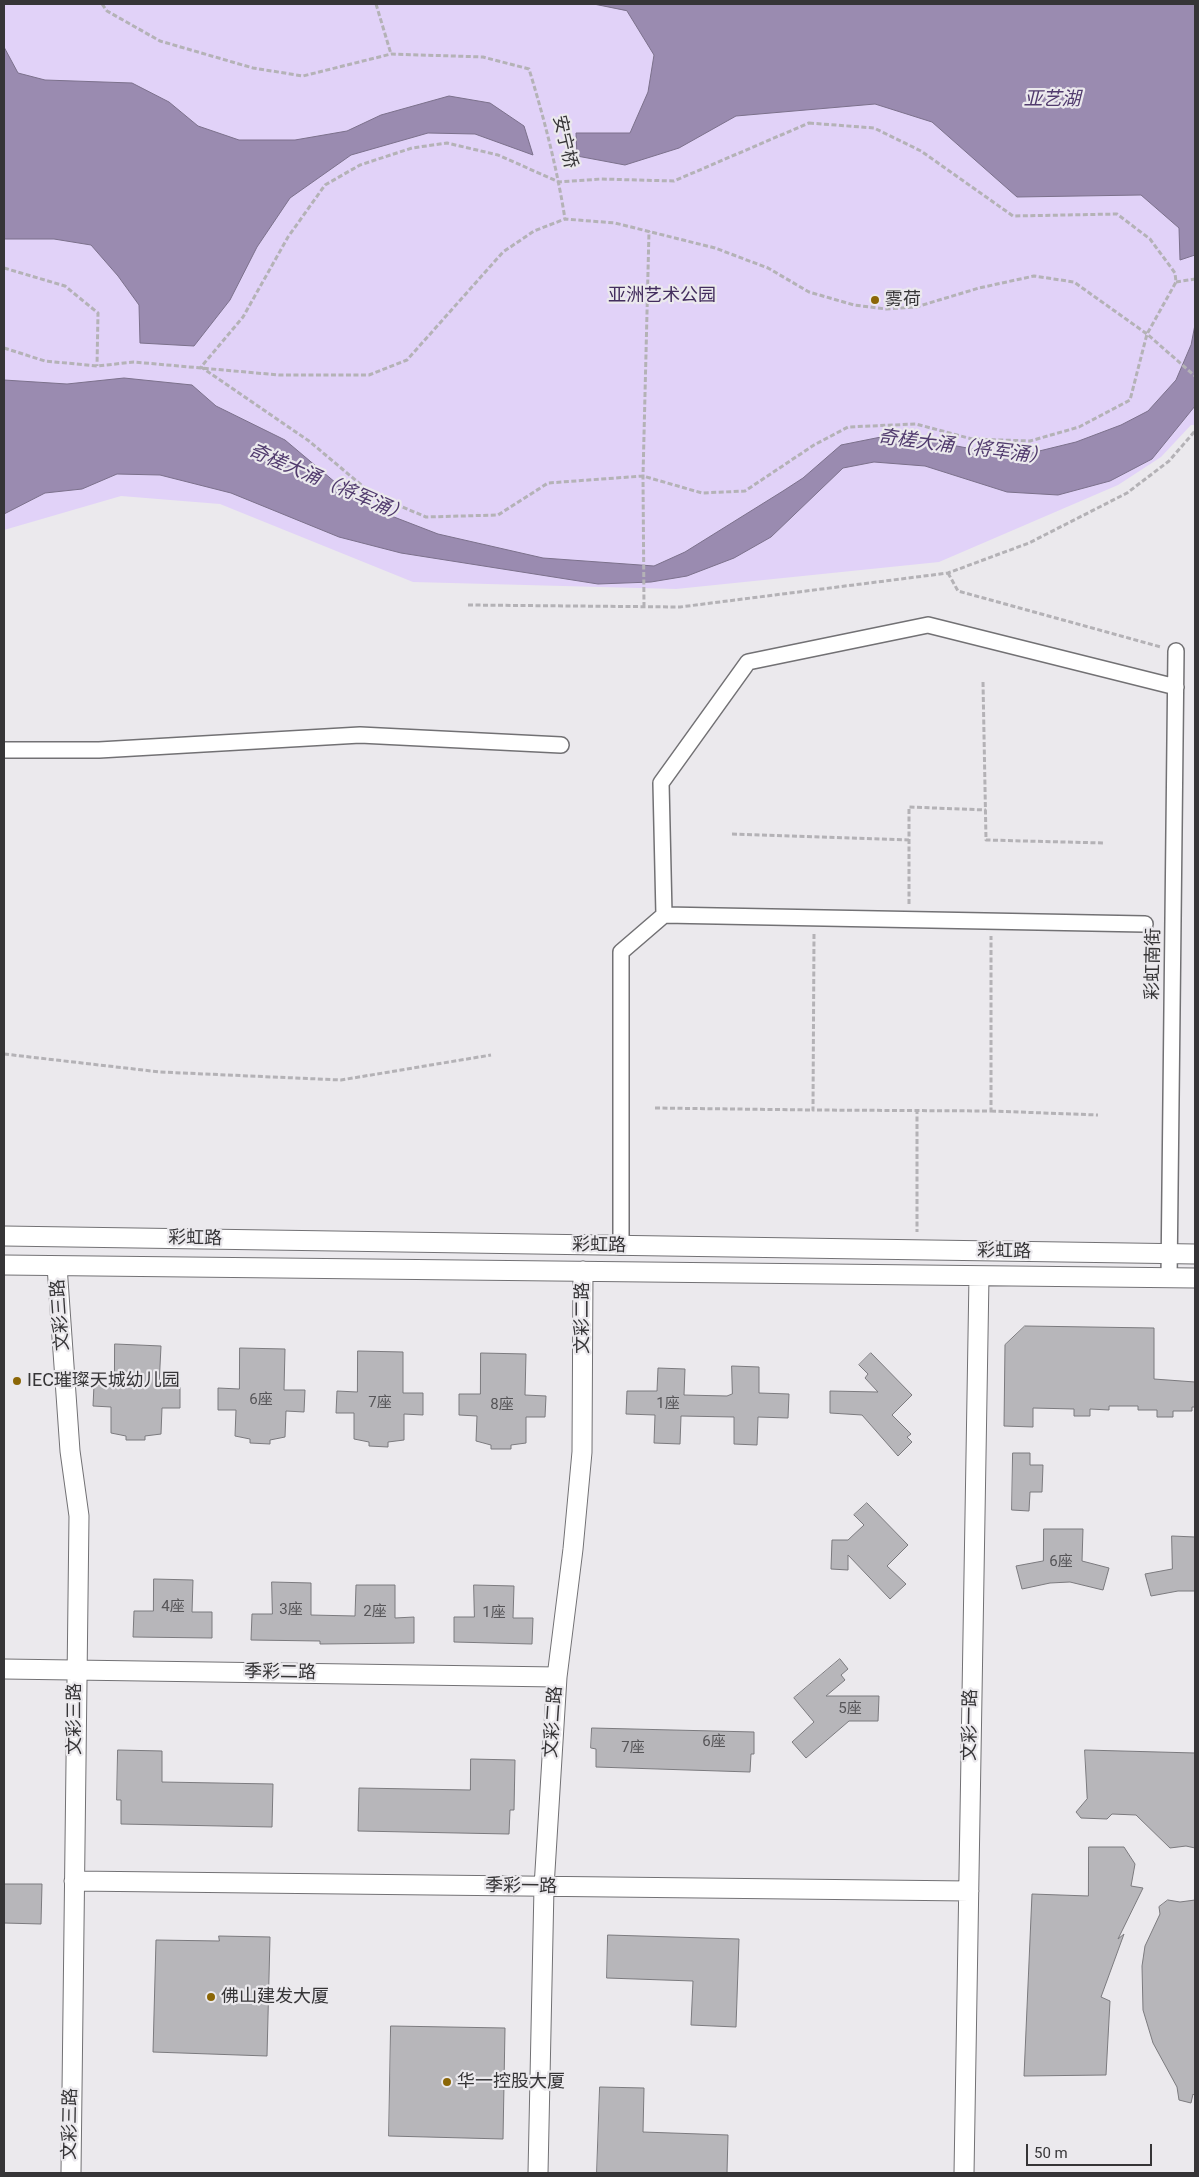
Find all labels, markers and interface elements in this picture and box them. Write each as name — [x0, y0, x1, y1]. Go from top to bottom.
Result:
water label: 亚艺湖 — [1024, 89, 1080, 111]
street label: 安宁桥 — [547, 113, 581, 171]
park label: 亚洲艺术公园 — [608, 285, 716, 307]
place label: 雾荷 — [885, 289, 921, 311]
marker: 雾荷 — [869, 294, 881, 306]
water label: 奇槎大涌（将军涌） — [877, 426, 1049, 470]
water label: 奇槎大涌（将军涌） — [245, 440, 411, 528]
street label: 彩虹南街 — [1143, 928, 1165, 1000]
street label: 彩虹路 — [168, 1228, 222, 1250]
street label: 彩虹路 — [572, 1235, 626, 1257]
street label: 彩虹路 — [977, 1241, 1031, 1263]
street label: 文彩三路 — [48, 1278, 74, 1352]
street label: 文彩二路 — [572, 1282, 594, 1354]
place label: IEC璀璨天城幼儿园 — [27, 1370, 180, 1392]
marker: IEC璀璨天城幼儿园 — [11, 1375, 23, 1387]
house number: 6座 — [249, 1391, 273, 1409]
house number: 7座 — [368, 1394, 392, 1412]
house number: 1座 — [656, 1395, 680, 1413]
house number: 8座 — [490, 1396, 514, 1414]
house number: 6座 — [1049, 1553, 1073, 1571]
house number: 4座 — [161, 1598, 185, 1616]
house number: 3座 — [279, 1601, 303, 1619]
house number: 2座 — [363, 1603, 387, 1621]
house number: 1座 — [482, 1604, 506, 1622]
street label: 季彩二路 — [244, 1662, 316, 1684]
street label: 文彩三路 — [64, 1683, 86, 1755]
street label: 文彩二路 — [541, 1685, 567, 1759]
street label: 文彩一路 — [960, 1689, 982, 1761]
house number: 5座 — [838, 1700, 862, 1718]
house number: 6座 — [702, 1733, 726, 1751]
house number: 7座 — [621, 1739, 645, 1757]
street label: 季彩一路 — [485, 1876, 557, 1898]
place label: 佛山建发大厦 — [221, 1986, 329, 2008]
marker: 佛山建发大厦 — [205, 1991, 217, 2003]
place label: 华一控股大厦 — [457, 2071, 565, 2093]
marker: 华一控股大厦 — [441, 2076, 453, 2088]
street label: 文彩三路 — [60, 2088, 82, 2160]
scale bar — [1029, 2134, 1155, 2166]
text: 50 m — [1034, 2144, 1068, 2162]

